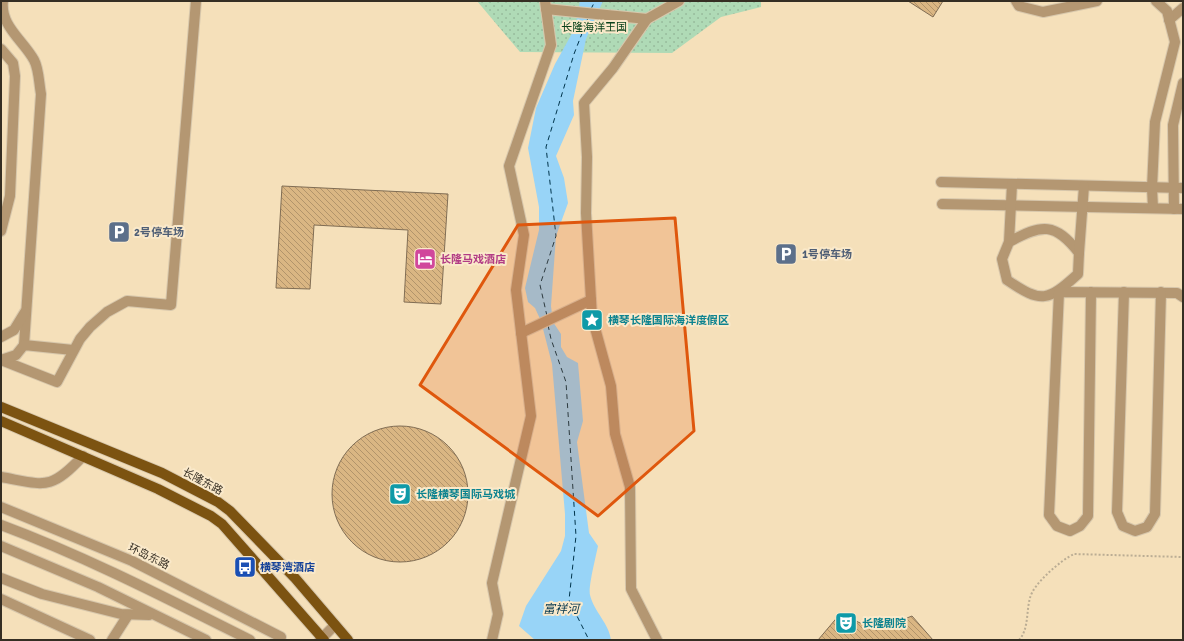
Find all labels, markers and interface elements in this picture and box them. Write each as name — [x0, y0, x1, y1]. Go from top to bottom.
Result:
park label: 长隆海洋王国 — [561, 21, 627, 34]
parking icon: 2号停车场 — [106, 219, 132, 245]
place label: 2号停车场 — [134, 226, 184, 239]
parking icon: 1号停车场 — [773, 241, 799, 267]
hotel icon: 长隆马戏酒店 — [412, 246, 438, 272]
place label: 1号停车场 — [802, 248, 852, 261]
place label: 长隆马戏酒店 — [440, 253, 506, 266]
place icon: 横琴长隆国际海洋度假区 — [579, 307, 605, 333]
place label: 横琴长隆国际海洋度假区 — [608, 314, 729, 327]
street label: 长隆东路 — [180, 465, 225, 498]
theatre icon: 长隆横琴国际马戏城 — [387, 481, 413, 507]
place label: 长隆横琴国际马戏城 — [416, 488, 516, 501]
street label: 环岛东路 — [126, 541, 171, 572]
bus stop icon: 横琴湾酒店 — [232, 554, 258, 580]
place label: 横琴湾酒店 — [260, 561, 315, 574]
water label: 富祥河 — [543, 602, 581, 617]
theatre icon: 长隆剧院 — [833, 610, 859, 636]
place label: 长隆剧院 — [862, 617, 906, 630]

